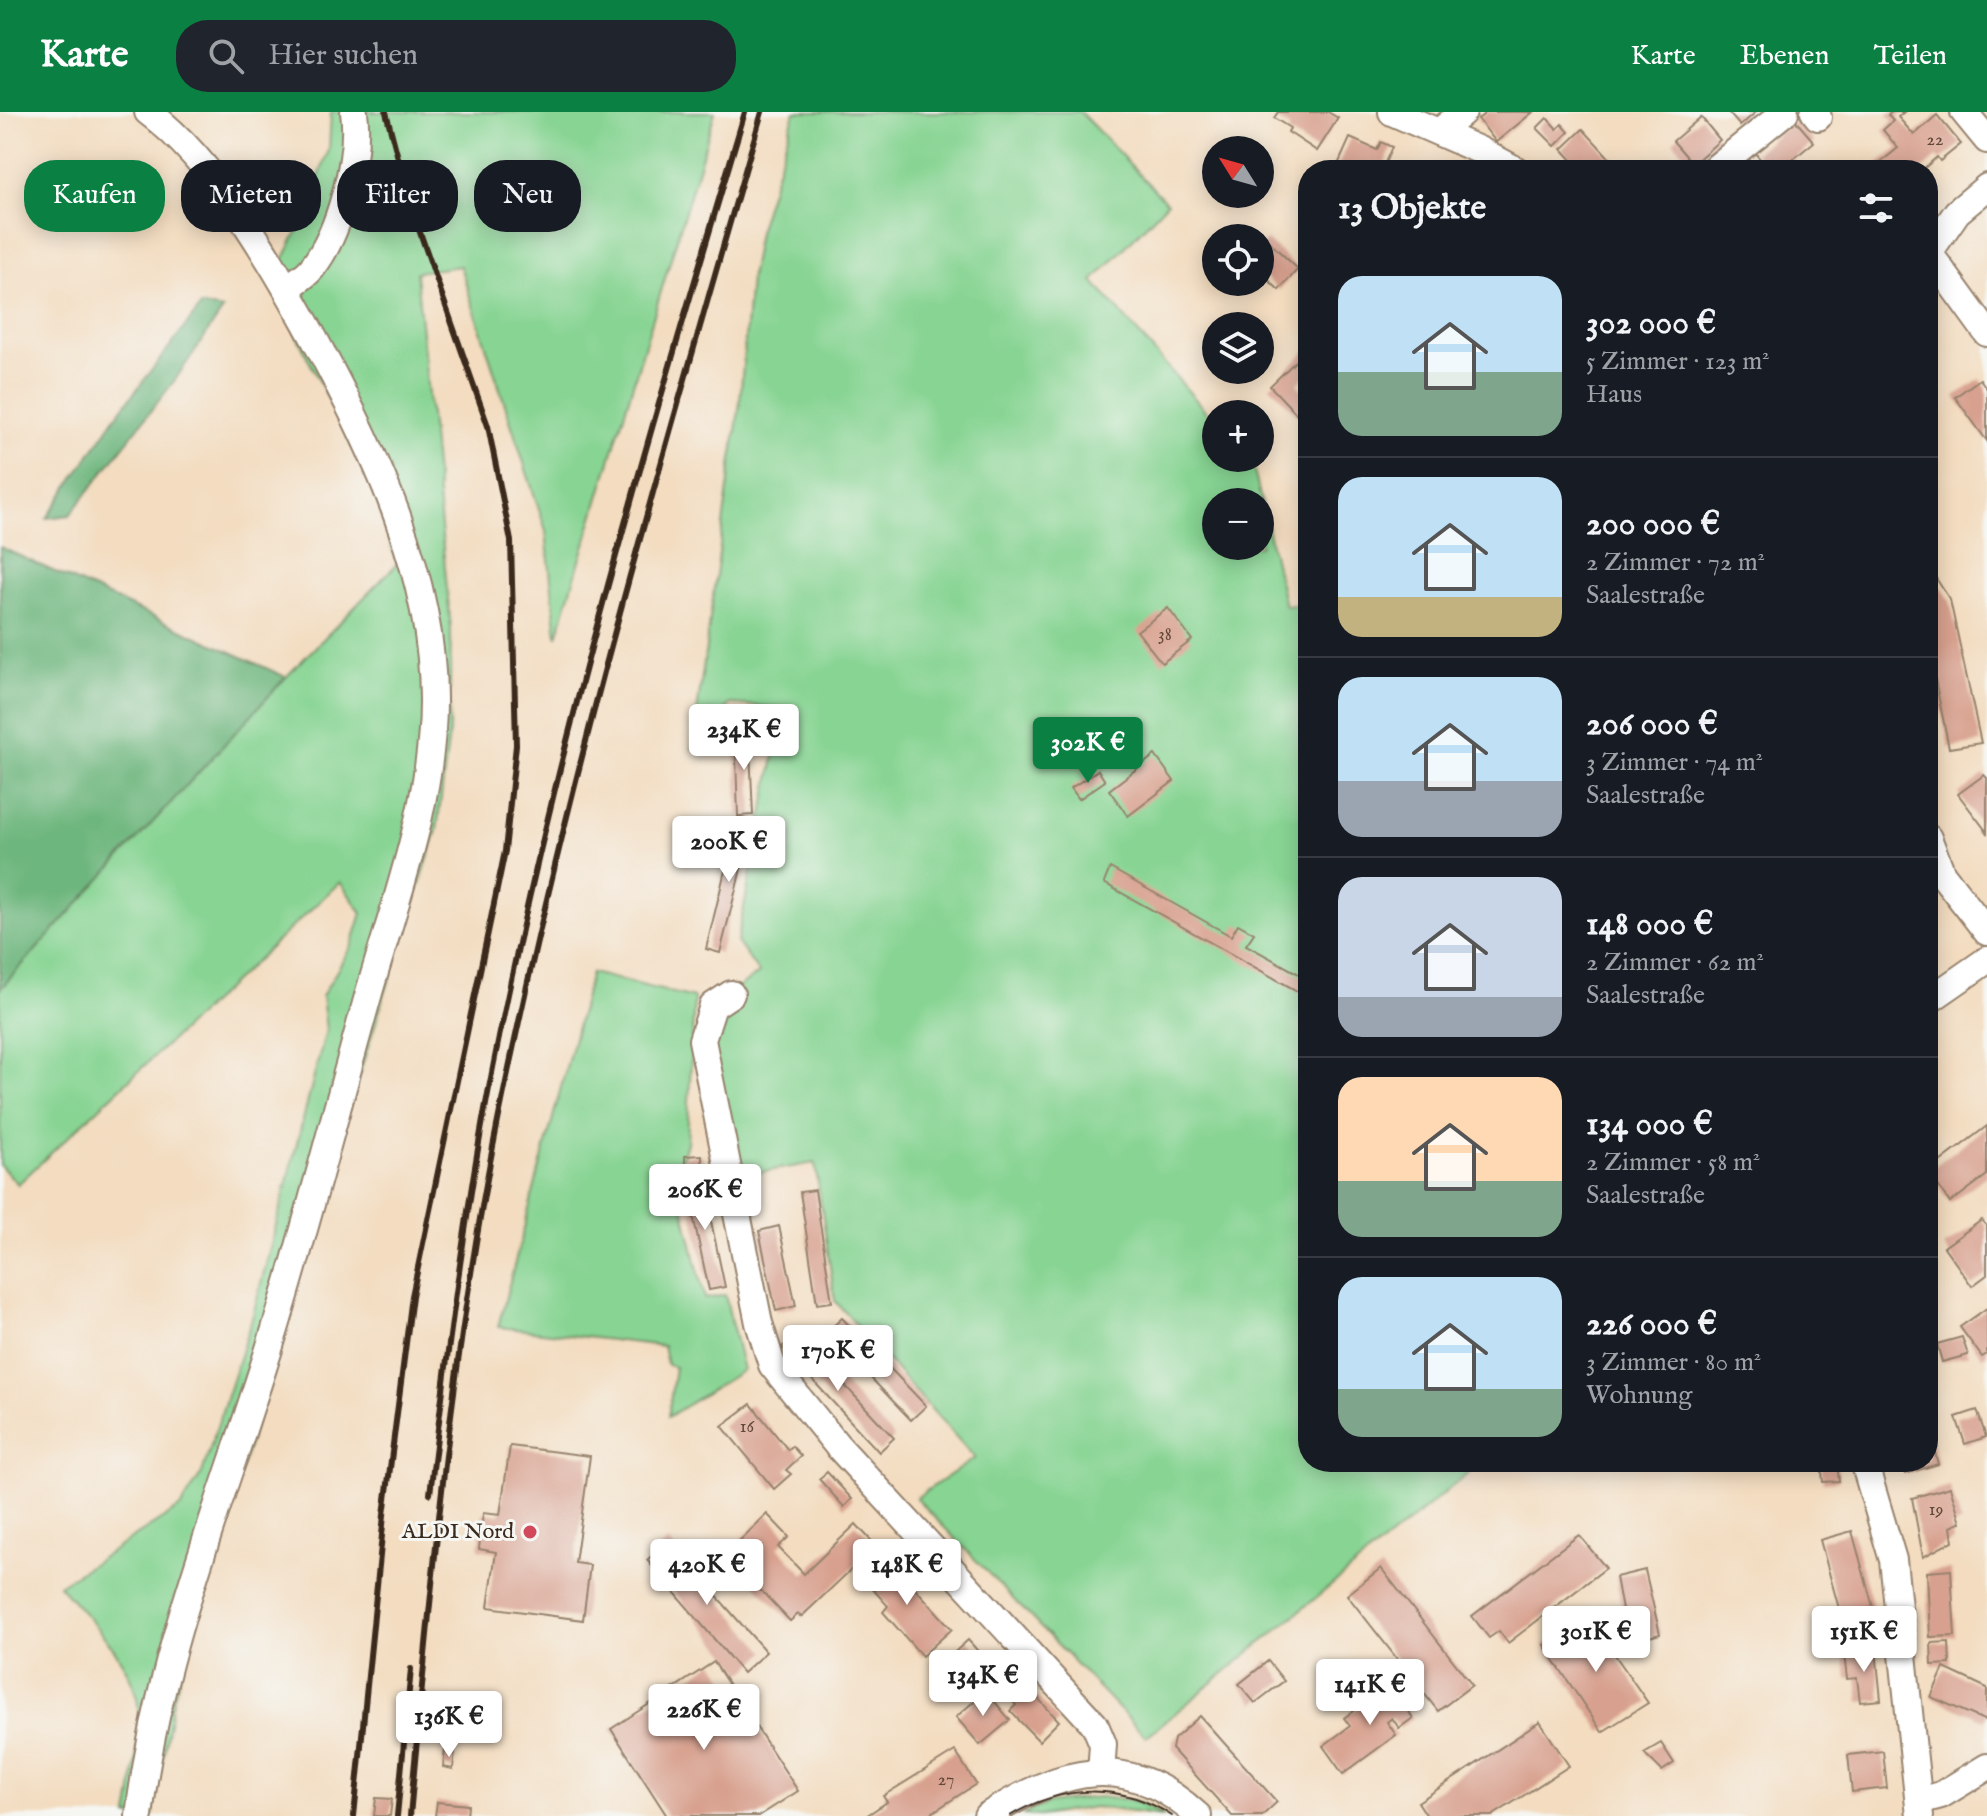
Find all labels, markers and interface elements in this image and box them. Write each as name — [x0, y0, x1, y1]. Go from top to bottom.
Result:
search box — [176, 20, 736, 92]
text: Karte — [40, 32, 128, 80]
icon: search — [204, 34, 248, 78]
text: Hier suchen — [268, 37, 418, 75]
text: Karte — [1630, 39, 1695, 74]
text: Ebenen — [1739, 39, 1829, 74]
text: Teilen — [1873, 39, 1947, 74]
house number: 22 — [1927, 129, 1943, 152]
north arrow — [1202, 136, 1274, 208]
map controls — [1202, 136, 1274, 560]
chip: Kaufen — [24, 160, 165, 232]
chip: Mieten — [181, 160, 321, 232]
chip: Filter — [337, 160, 458, 232]
chip: Neu — [474, 160, 581, 232]
icon: filters — [1854, 186, 1898, 230]
text: 13 Objekte — [1338, 187, 1486, 230]
button: locate — [1202, 224, 1274, 296]
text: 302 000 € — [1586, 302, 1716, 345]
icon: home — [1402, 308, 1498, 404]
button: layers — [1202, 312, 1274, 384]
text: 5 Zimmer · 123 m² — [1586, 345, 1770, 378]
text: Haus — [1586, 378, 1642, 411]
button: + — [1202, 400, 1274, 472]
button: − — [1202, 488, 1274, 560]
text: 200 000 € — [1586, 503, 1720, 546]
icon: home — [1402, 509, 1498, 605]
text: 2 Zimmer · 72 m² — [1586, 546, 1765, 579]
text: Saalestraße — [1586, 579, 1705, 612]
house number: 38 — [1158, 624, 1172, 647]
text: 206 000 € — [1586, 703, 1718, 746]
pin: 234K € — [679, 704, 809, 772]
icon: home — [1402, 709, 1498, 805]
text: 234K € — [707, 713, 781, 746]
pin: 302K € — [1023, 717, 1153, 785]
text: 302K € — [1051, 726, 1125, 759]
text: 3 Zimmer · 74 m² — [1586, 746, 1763, 779]
text: Saalestraße — [1586, 779, 1705, 812]
pin: 200K € — [664, 816, 794, 884]
text: 200K € — [690, 825, 768, 858]
text: 148 000 € — [1586, 903, 1714, 946]
icon: home — [1402, 909, 1498, 1005]
text: 2 Zimmer · 62 m² — [1586, 946, 1764, 979]
text: Saalestraße — [1586, 979, 1705, 1012]
text: 134 000 € — [1586, 1103, 1713, 1146]
icon: home — [1402, 1109, 1498, 1205]
text: 2 Zimmer · 58 m² — [1586, 1146, 1760, 1179]
pin: 206K € — [640, 1164, 770, 1232]
text: 206K € — [667, 1173, 743, 1206]
text: Saalestraße — [1586, 1179, 1705, 1212]
text: 226 000 € — [1586, 1303, 1717, 1346]
icon: home — [1402, 1309, 1498, 1405]
pin: 170K € — [773, 1325, 903, 1393]
text: 170K € — [801, 1334, 875, 1367]
text: 3 Zimmer · 80 m² — [1586, 1346, 1761, 1379]
text: Wohnung — [1586, 1379, 1692, 1412]
house number: 16 — [740, 1416, 755, 1439]
house number: 19 — [1929, 1499, 1943, 1522]
place label: ALDI Nord — [401, 1518, 514, 1546]
marker: ALDI Nord — [521, 1523, 539, 1541]
pin: 420K € — [642, 1539, 772, 1607]
pin: 148K € — [842, 1539, 972, 1607]
text: 420K € — [668, 1548, 746, 1581]
text: 148K € — [871, 1548, 943, 1581]
pin: 301K € — [1531, 1606, 1661, 1674]
pin: 151K € — [1799, 1606, 1929, 1674]
text: 301K € — [1560, 1615, 1632, 1648]
text: 151K € — [1830, 1615, 1898, 1648]
pin: 134K € — [918, 1650, 1048, 1718]
text: 134K € — [947, 1659, 1019, 1692]
pin: 141K € — [1305, 1659, 1435, 1727]
text: 141K € — [1334, 1668, 1406, 1701]
pin: 226K € — [639, 1684, 769, 1752]
pin: 136K € — [384, 1691, 514, 1759]
text: 226K € — [666, 1693, 742, 1726]
text: 136K € — [414, 1700, 484, 1733]
house number: 27 — [938, 1769, 954, 1792]

